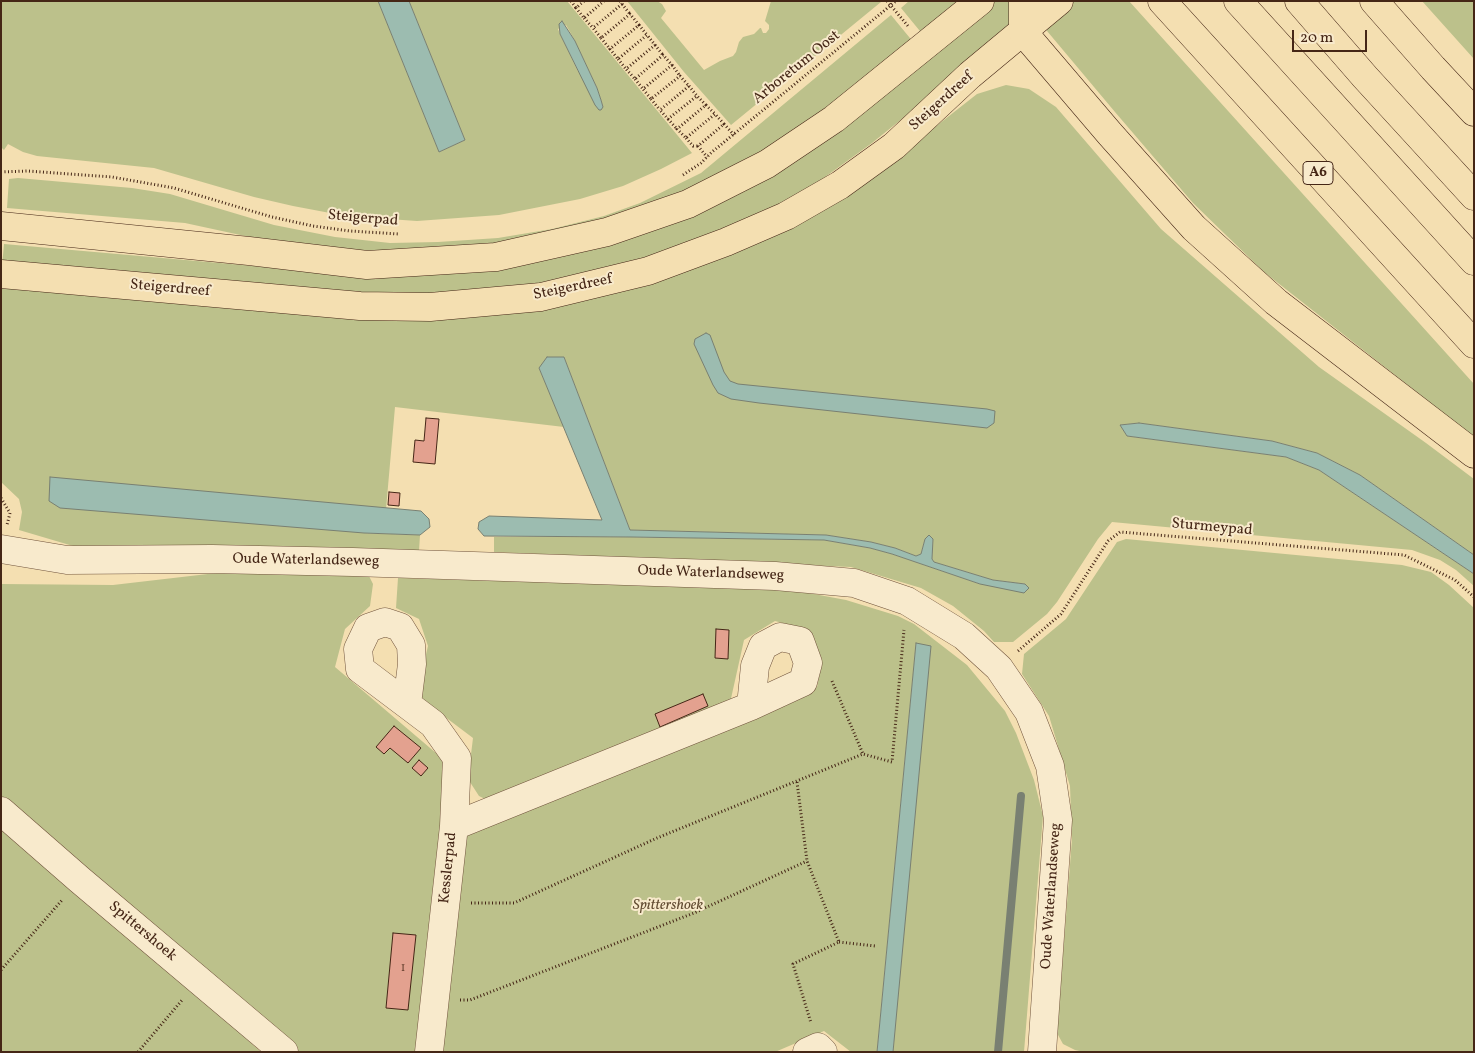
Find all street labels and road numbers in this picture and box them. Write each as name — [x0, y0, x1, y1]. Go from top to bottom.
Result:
street label: Arboretum Oost — [750, 27, 844, 109]
street label: Steigerdreef — [906, 68, 978, 136]
road number: A6 — [1303, 162, 1333, 184]
street label: Steigerpad — [327, 207, 399, 231]
street label: Steigerdreef — [532, 271, 614, 305]
street label: Steigerdreef — [129, 277, 211, 301]
street label: Sturmeypad — [1171, 515, 1253, 541]
street label: Oude Waterlandseweg — [232, 551, 380, 571]
street label: Oude Waterlandseweg — [637, 562, 785, 586]
street label: Oude Waterlandseweg — [1038, 822, 1066, 970]
street label: Kesslerpad — [436, 831, 462, 905]
street label: Spittershoek — [104, 898, 180, 966]

